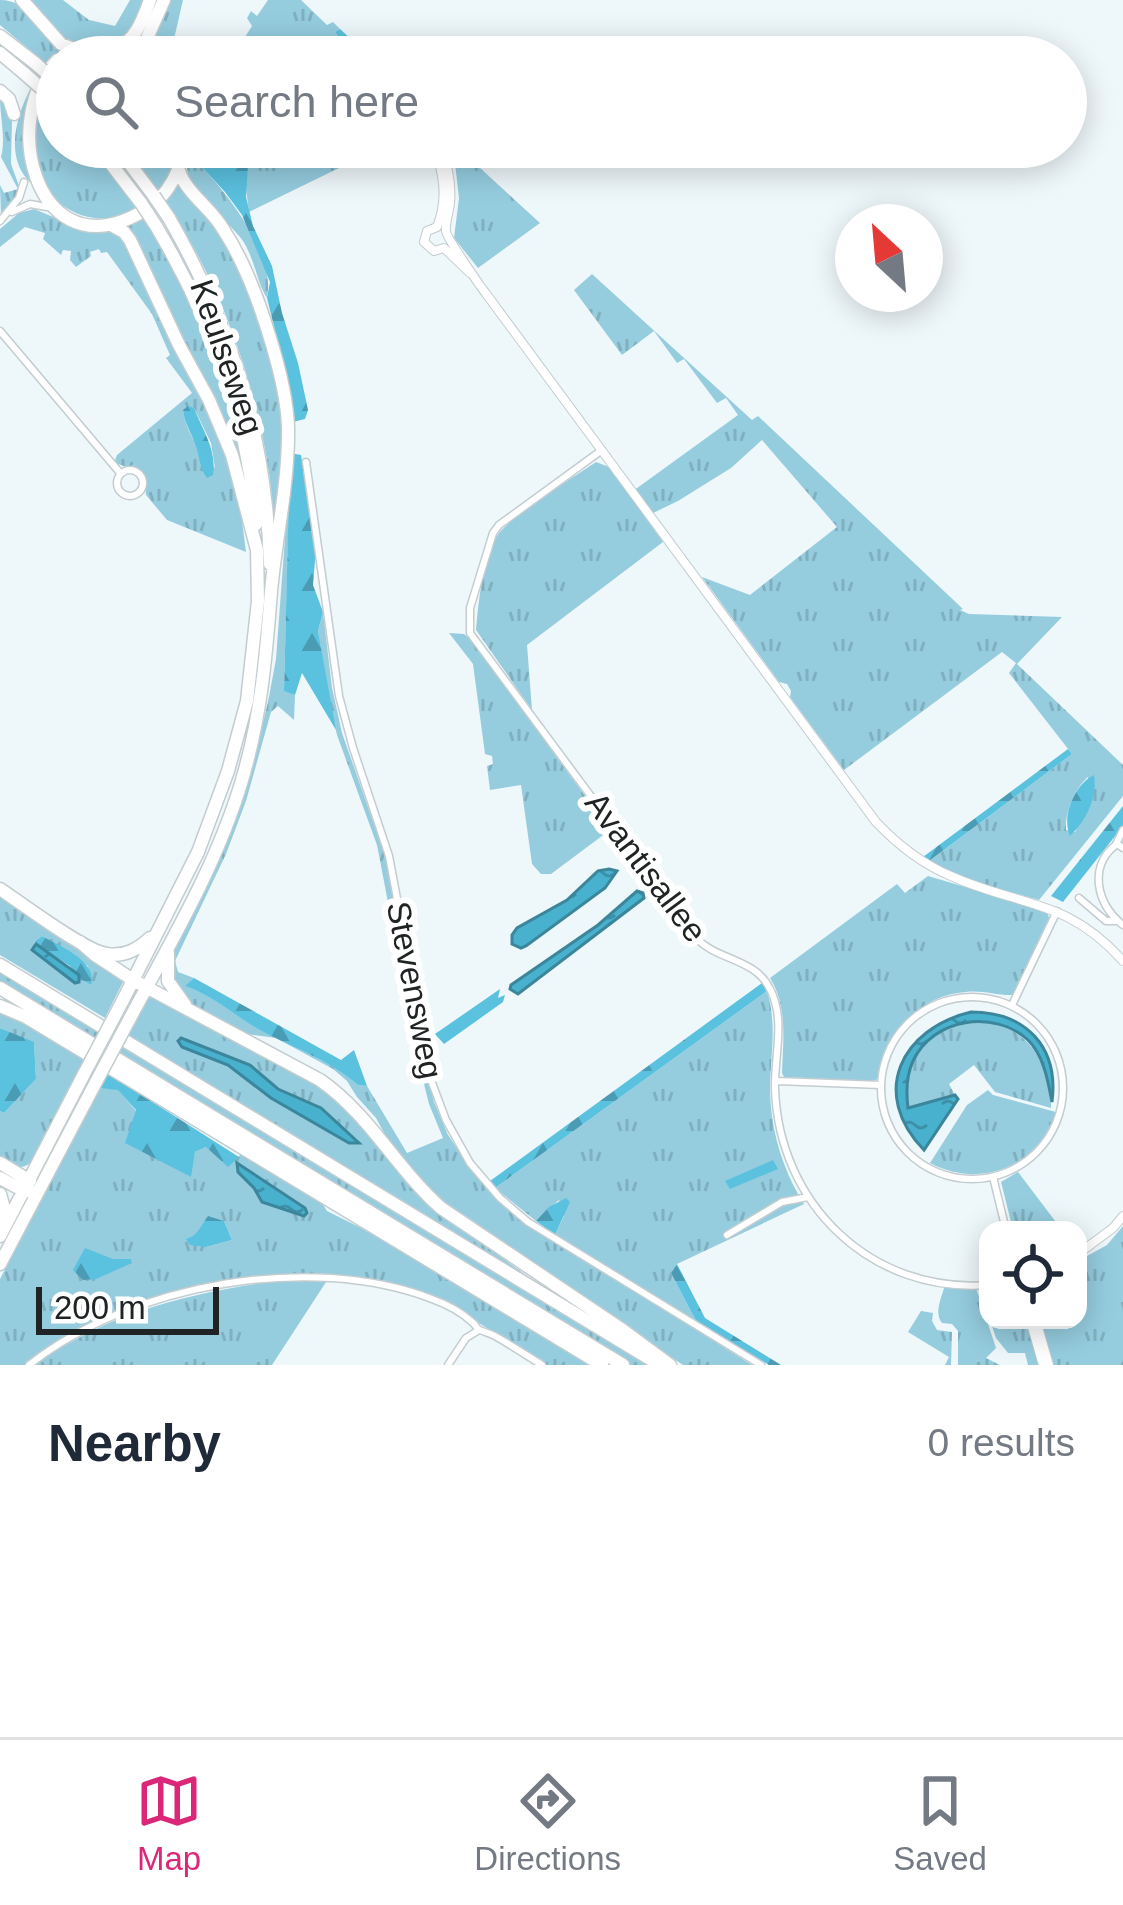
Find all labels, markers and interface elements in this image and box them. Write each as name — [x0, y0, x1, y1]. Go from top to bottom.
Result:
search box — [36, 36, 1087, 168]
icon: search — [78, 69, 144, 135]
text: Search here — [174, 76, 419, 127]
north arrow — [835, 204, 943, 312]
street label: Keulseweg — [183, 275, 271, 439]
street label: Avantisallee — [578, 785, 714, 949]
street label: Stevensweg — [380, 898, 450, 1082]
map controls — [979, 1221, 1087, 1329]
button: locate — [979, 1221, 1087, 1329]
scale bar — [36, 1281, 219, 1334]
text: 200 m — [54, 1289, 146, 1326]
text: Nearby — [48, 1415, 221, 1472]
text: 0 results — [928, 1421, 1075, 1464]
tab: Map — [136, 1768, 202, 1878]
tab: Directions — [474, 1768, 621, 1878]
tab: Saved — [893, 1768, 987, 1878]

